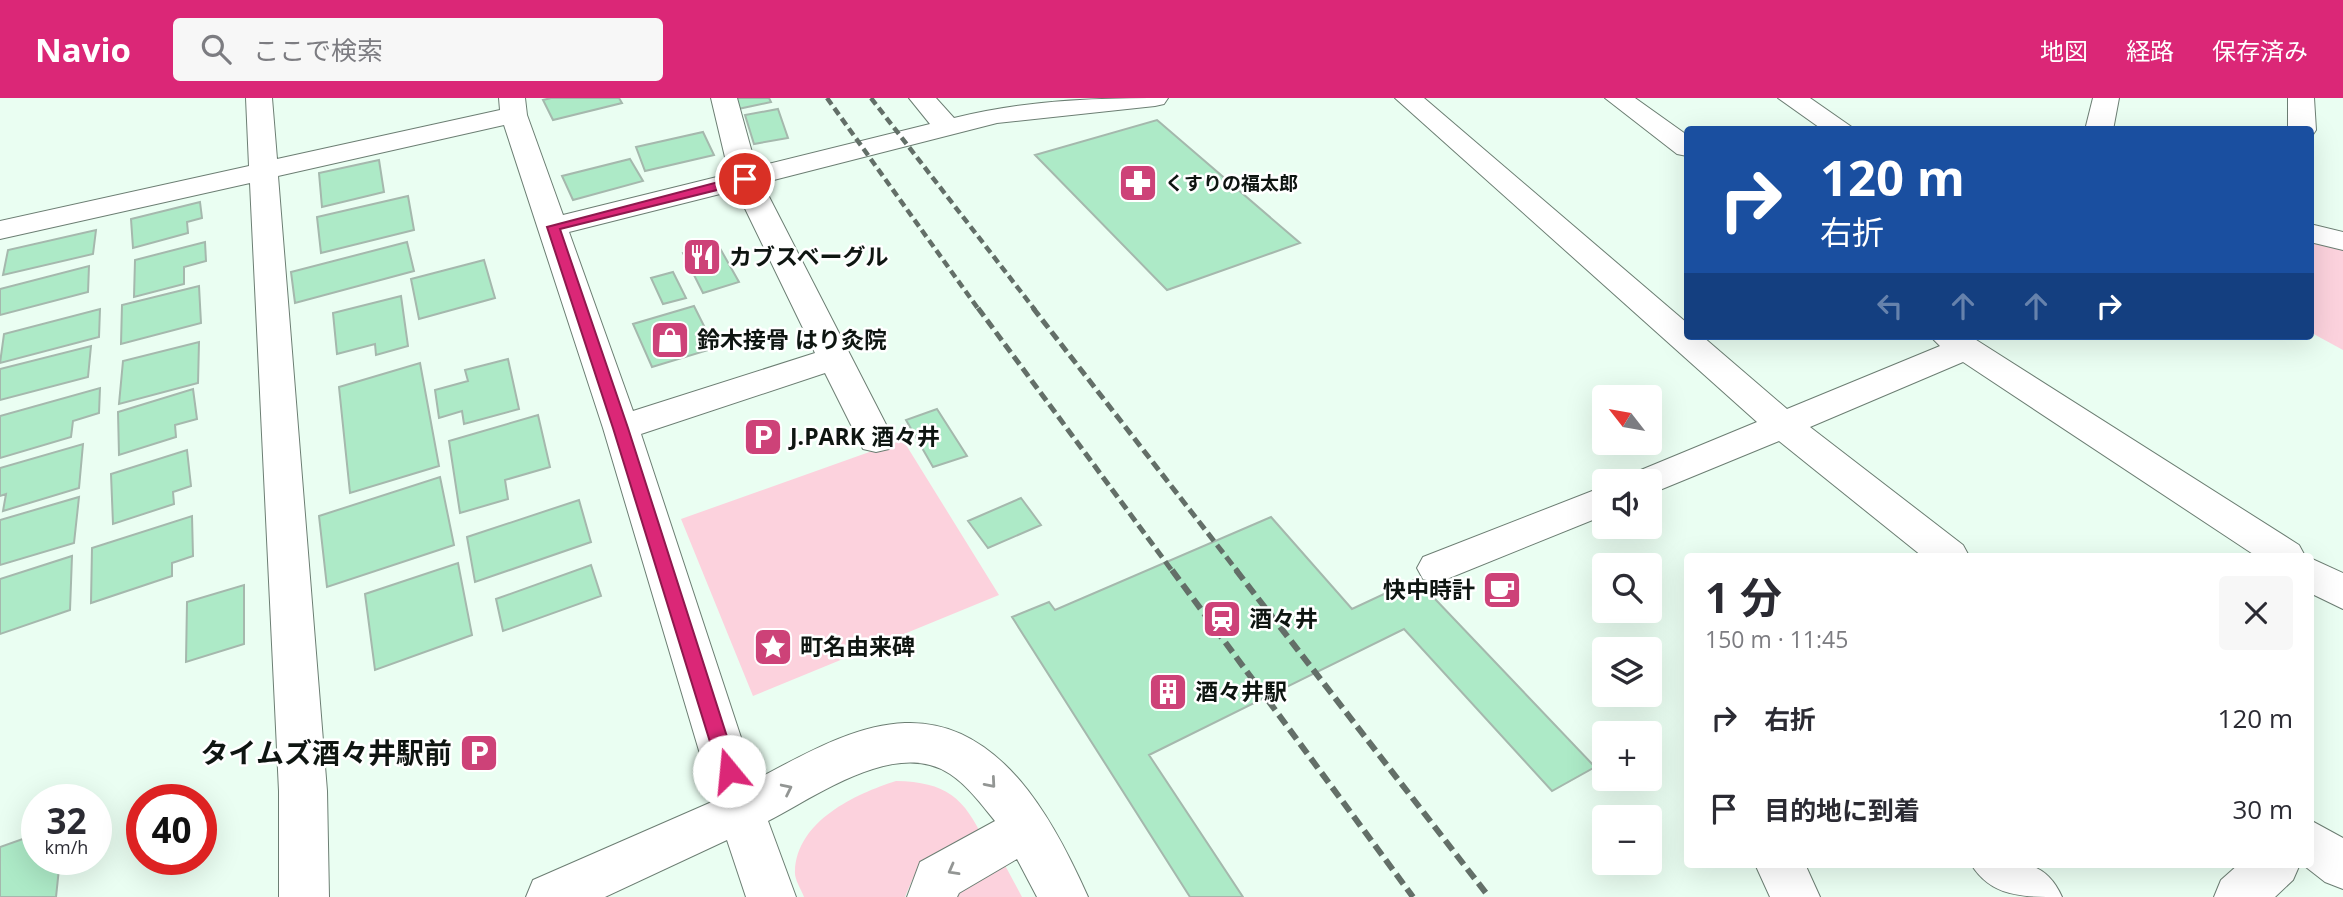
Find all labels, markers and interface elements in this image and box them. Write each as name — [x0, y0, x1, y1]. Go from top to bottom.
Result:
search box — [173, 18, 663, 81]
text: Navio — [35, 27, 131, 72]
icon: search — [197, 30, 235, 68]
text: ここで検索 — [253, 32, 383, 68]
text: 地図 — [2040, 34, 2088, 67]
text: 経路 — [2126, 34, 2174, 67]
text: 保存済み — [2212, 34, 2308, 67]
text: 120 m — [1820, 144, 1965, 210]
pin — [715, 149, 775, 209]
icon: right — [1705, 154, 1796, 245]
icon: arrive — [726, 160, 764, 198]
pharmacy icon: くすりの福太郎 — [1117, 162, 1159, 204]
place label: くすりの福太郎 — [1165, 170, 1298, 196]
text: 右折 — [1820, 210, 1884, 253]
restaurant icon: カブスベーグル — [681, 236, 723, 278]
place label: カブスベーグル — [729, 240, 888, 272]
icon: left — [1871, 287, 1909, 325]
icon: ahead — [1944, 287, 1982, 325]
icon: ahead — [2017, 287, 2055, 325]
icon: right — [2090, 287, 2128, 325]
shop icon: 鈴木接骨 はり灸院 — [649, 319, 691, 361]
place label: 鈴木接骨 はり灸院 — [697, 323, 887, 355]
north arrow — [1592, 385, 1662, 455]
map controls — [1592, 385, 1662, 875]
parking icon: J.PARK 酒々井 — [742, 416, 784, 458]
place label: J.PARK 酒々井 — [788, 420, 940, 452]
button: sound — [1592, 469, 1662, 539]
button: search — [1592, 553, 1662, 623]
text: 1 分 — [1705, 568, 1782, 625]
cafe icon: 快中時計 — [1481, 569, 1523, 611]
place label: 快中時計 — [1383, 573, 1475, 605]
button: close — [2219, 576, 2293, 650]
station icon: 酒々井 — [1201, 598, 1243, 640]
place label: 酒々井 — [1249, 602, 1318, 634]
text: 150 m · 11:45 — [1705, 623, 1848, 655]
place icon: 町名由来碑 — [752, 626, 794, 668]
place label: 町名由来碑 — [800, 630, 915, 662]
button: layers — [1592, 637, 1662, 707]
building icon: 酒々井駅 — [1147, 671, 1189, 713]
place label: 酒々井駅 — [1195, 675, 1287, 707]
icon: right — [1705, 699, 1743, 737]
text: 120 m — [2218, 700, 2293, 736]
text: 右折 — [1764, 701, 1816, 737]
button: + — [1592, 721, 1662, 791]
parking icon: タイムズ酒々井駅前 — [458, 732, 500, 774]
place label: タイムズ酒々井駅前 — [201, 733, 452, 771]
position arrow — [692, 734, 766, 808]
one-way arrow — [983, 774, 995, 787]
one-way arrow — [780, 783, 792, 797]
speed limit sign: 40 — [126, 784, 217, 875]
icon: arrive — [1705, 790, 1743, 828]
text: 30 m — [2232, 791, 2293, 827]
text: 目的地に到着 — [1764, 792, 1920, 828]
text: 32 — [46, 797, 87, 844]
button: − — [1592, 805, 1662, 875]
text: km/h — [45, 835, 88, 859]
one-way arrow — [947, 862, 960, 875]

